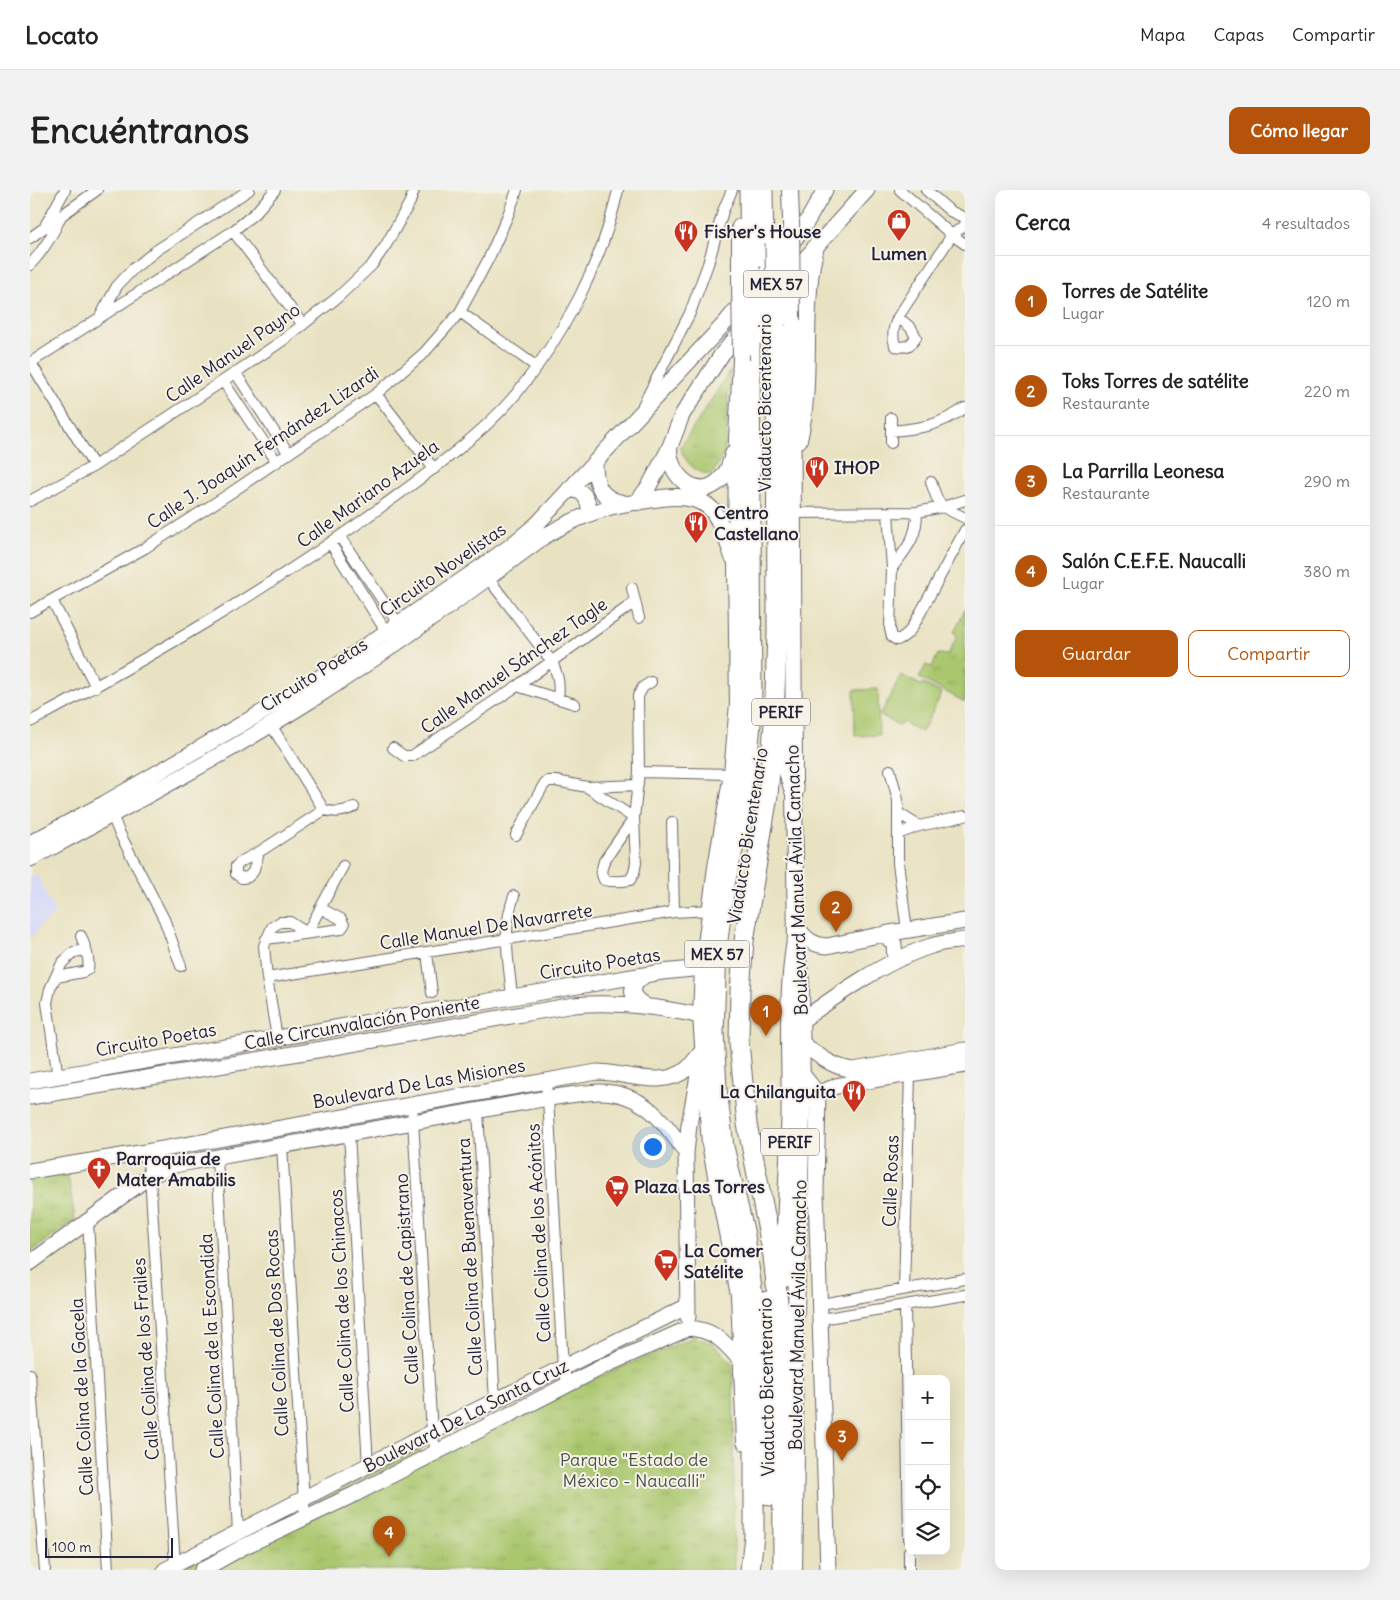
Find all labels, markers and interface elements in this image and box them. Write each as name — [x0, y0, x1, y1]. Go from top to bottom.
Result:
text: Locato — [25, 20, 99, 50]
text: Mapa — [1140, 23, 1185, 46]
text: Capas — [1213, 23, 1264, 46]
text: Compartir — [1292, 23, 1375, 46]
button: Cómo llegar — [1229, 107, 1370, 154]
text: Encuéntranos — [30, 108, 249, 152]
shop icon: Lumen — [886, 208, 912, 242]
text: Cerca — [1015, 209, 1070, 236]
text: 4 resultados — [1262, 213, 1350, 233]
restaurant icon: Fisher's House — [673, 219, 699, 253]
place label: Fisher's House — [704, 220, 821, 243]
place label: Lumen — [871, 242, 928, 265]
road number: MEX 57 — [744, 270, 808, 298]
text: Torres de Satélite — [1062, 279, 1208, 303]
text: 1 — [1028, 291, 1034, 311]
text: 120 m — [1307, 291, 1350, 311]
street label: Calle Manuel Payno — [161, 298, 304, 408]
text: Lugar — [1062, 303, 1104, 323]
street label: Viaducto Bicentenario — [753, 314, 776, 492]
street label: Calle J. Joaquín Fernández Lizardi — [142, 361, 383, 534]
text: Toks Torres de satélite — [1062, 369, 1249, 393]
text: 2 — [1027, 381, 1035, 401]
text: 220 m — [1304, 381, 1350, 401]
text: Restaurante — [1062, 393, 1150, 413]
street label: Calle Mariano Azuela — [292, 434, 443, 553]
restaurant icon: IHOP — [804, 455, 830, 489]
place label: IHOP — [834, 456, 880, 479]
text: La Parrilla Leonesa — [1062, 459, 1224, 483]
text: 3 — [1026, 471, 1036, 491]
text: 290 m — [1304, 471, 1350, 491]
text: Restaurante — [1062, 483, 1150, 503]
place label: Centro Castellano — [714, 501, 799, 545]
restaurant icon: Centro Castellano — [683, 510, 709, 544]
street label: Circuito Novelistas — [375, 517, 510, 622]
text: Salón C.E.F.E. Naucalli — [1062, 549, 1246, 573]
text: 4 — [1026, 561, 1036, 581]
text: 380 m — [1303, 561, 1350, 581]
text: Lugar — [1062, 573, 1104, 593]
street label: Calle Manuel Sánchez Tagle — [416, 592, 611, 739]
button: Guardar — [1015, 630, 1178, 677]
button: Compartir — [1188, 630, 1350, 677]
street label: Circuito Poetas — [256, 632, 372, 717]
road number: PERIF — [752, 698, 810, 726]
street label: Boulevard Manuel Ávila Camacho — [780, 744, 813, 1016]
street label: Viaducto Bicentenario — [722, 746, 773, 926]
pin: 2 — [820, 891, 852, 932]
street label: Calle Manuel De Navarrete — [378, 898, 594, 955]
road number: MEX 57 — [684, 941, 750, 968]
street label: Circuito Poetas — [538, 943, 662, 984]
street label: Calle Circunvalación Poniente — [242, 990, 481, 1055]
pin: 1 — [750, 995, 782, 1036]
street label: Circuito Poetas — [94, 1018, 218, 1061]
street label: Boulevard De Las Misiones — [311, 1053, 527, 1114]
restaurant icon: La Chilanguita — [841, 1079, 867, 1113]
place label: La Chilanguita — [720, 1080, 836, 1103]
street label: Calle Colina de los Acónitos — [521, 1123, 556, 1343]
road number: PERIF — [761, 1129, 819, 1156]
your location — [640, 1134, 666, 1160]
street label: Calle Rosas — [877, 1135, 904, 1227]
street label: Calle Colina de Buenaventura — [452, 1137, 487, 1377]
place label: Parroquia de Mater Amabilis — [116, 1147, 236, 1191]
church icon: Parroquia de Mater Amabilis — [86, 1156, 112, 1190]
street label: Calle Colina de Capistrano — [389, 1173, 424, 1385]
supermarket icon: Plaza Las Torres — [604, 1174, 630, 1208]
place label: Plaza Las Torres — [634, 1175, 765, 1198]
street label: Boulevard Manuel Ávila Camacho — [784, 1179, 811, 1451]
street label: Calle Colina de los Chinacos — [324, 1189, 359, 1414]
street label: Calle Colina de Dos Rocas — [260, 1229, 293, 1437]
street label: Calle Colina de la Escondida — [194, 1233, 229, 1459]
place label: La Comer Satélite — [684, 1239, 763, 1283]
supermarket icon: La Comer Satélite — [653, 1248, 679, 1282]
street label: Calle Colina de los Frailes — [127, 1257, 164, 1461]
street label: Calle Colina de la Gacela — [65, 1298, 98, 1496]
street label: Viaducto Bicentenario — [753, 1298, 780, 1476]
street label: Boulevard De La Santa Cruz — [359, 1354, 573, 1477]
map controls — [905, 1375, 950, 1555]
button: + — [905, 1375, 950, 1420]
pin: 3 — [826, 1420, 858, 1461]
button: − — [905, 1420, 950, 1465]
park label: Parque "Estado de México - Naucalli" — [560, 1448, 708, 1492]
button: locate — [905, 1465, 950, 1510]
button: layers — [905, 1510, 950, 1555]
pin: 4 — [373, 1516, 405, 1557]
scale bar — [45, 1535, 172, 1558]
text: 100 m — [52, 1538, 92, 1556]

